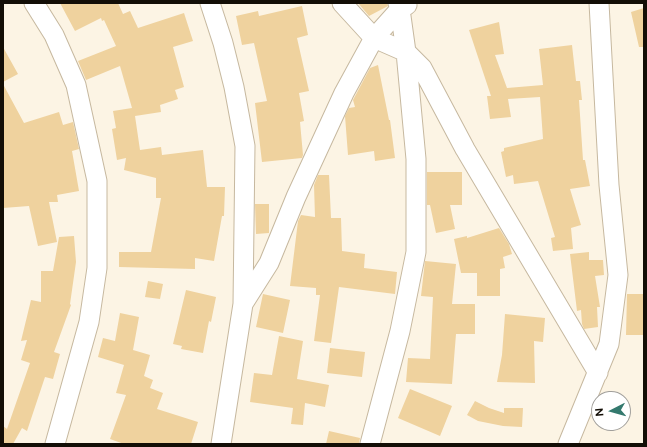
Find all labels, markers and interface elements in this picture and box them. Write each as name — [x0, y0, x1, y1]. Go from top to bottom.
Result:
north arrow — [591, 391, 631, 431]
text: N — [593, 407, 606, 417]

